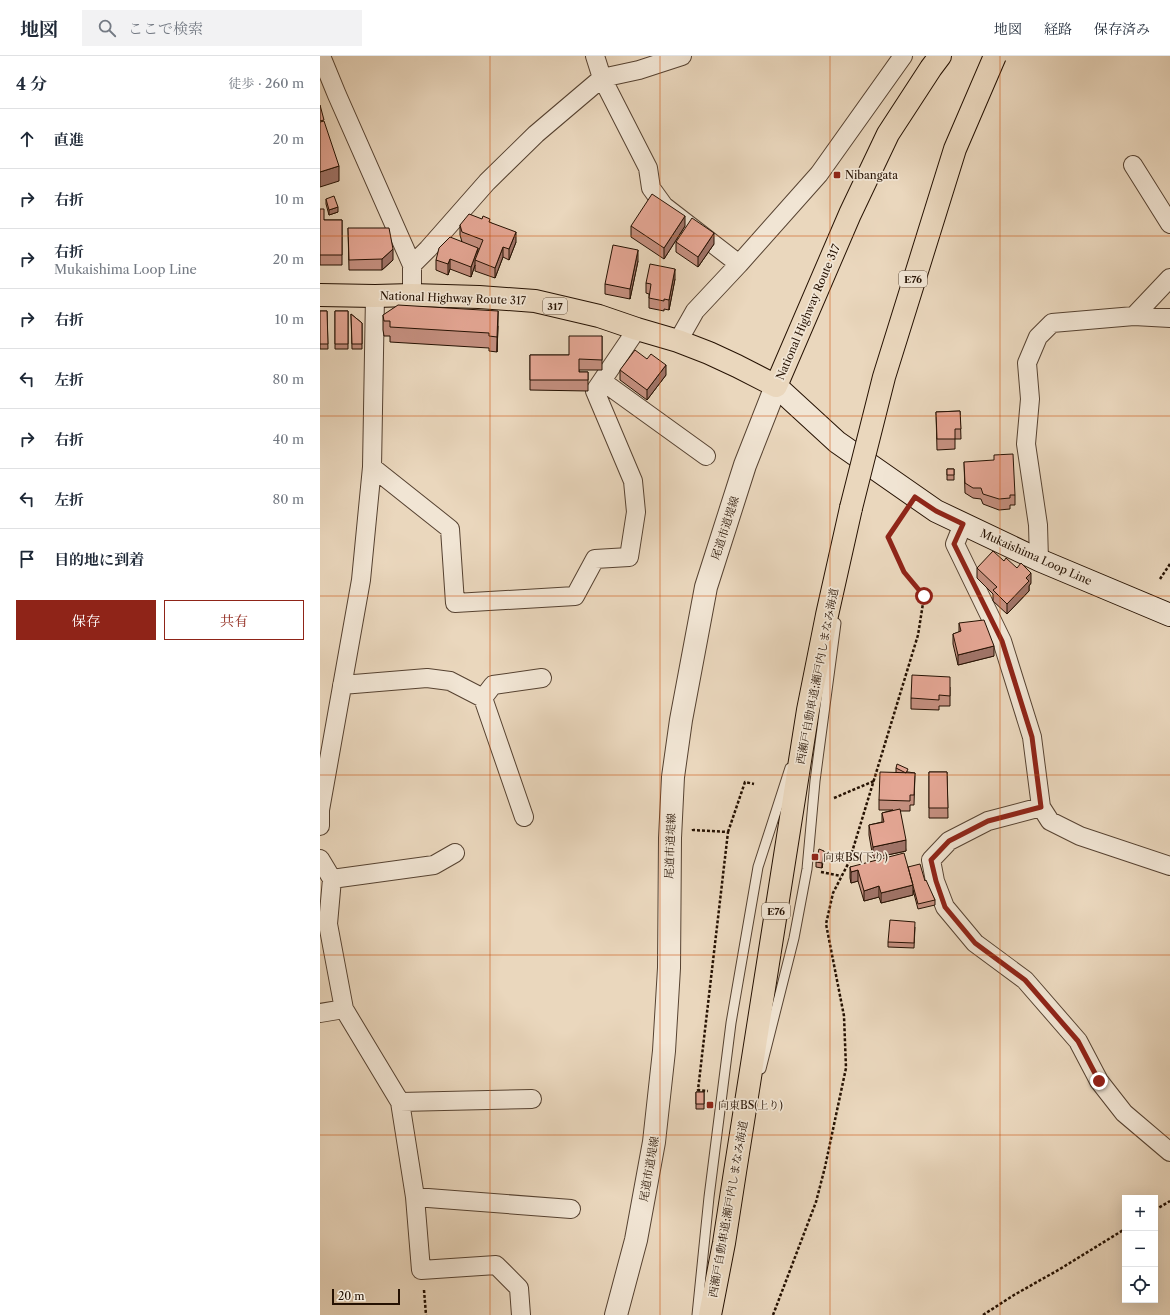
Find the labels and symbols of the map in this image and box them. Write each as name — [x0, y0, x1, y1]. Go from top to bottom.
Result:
place label: Nibangata — [845, 168, 898, 182]
marker: Nibangata — [832, 170, 842, 180]
street label: National Highway Route 317 — [773, 241, 843, 382]
road number: E76 — [899, 271, 927, 287]
street label: National Highway Route 317 — [380, 288, 527, 308]
road number: 317 — [543, 298, 567, 314]
street label: 尾道市道堤線 — [708, 494, 742, 562]
street label: Mukaishima Loop Line — [978, 526, 1094, 588]
street label: 西瀬戸自動車道;瀬戸内しまなみ海道 — [793, 587, 841, 765]
route start — [915, 587, 933, 605]
street label: 尾道市道堤線 — [662, 813, 678, 879]
place label: 向東BS(下り) — [823, 850, 888, 864]
marker: 向東BS(下り) — [810, 852, 820, 862]
road number: E76 — [762, 903, 790, 919]
route end — [1090, 1072, 1108, 1090]
place label: 向東BS(上り) — [718, 1098, 783, 1112]
marker: 向東BS(上り) — [705, 1100, 715, 1110]
street label: 西瀬戸自動車道;瀬戸内しまなみ海道 — [706, 1120, 750, 1298]
street label: 尾道市道堤線 — [636, 1135, 662, 1203]
scale bar — [332, 1287, 400, 1306]

